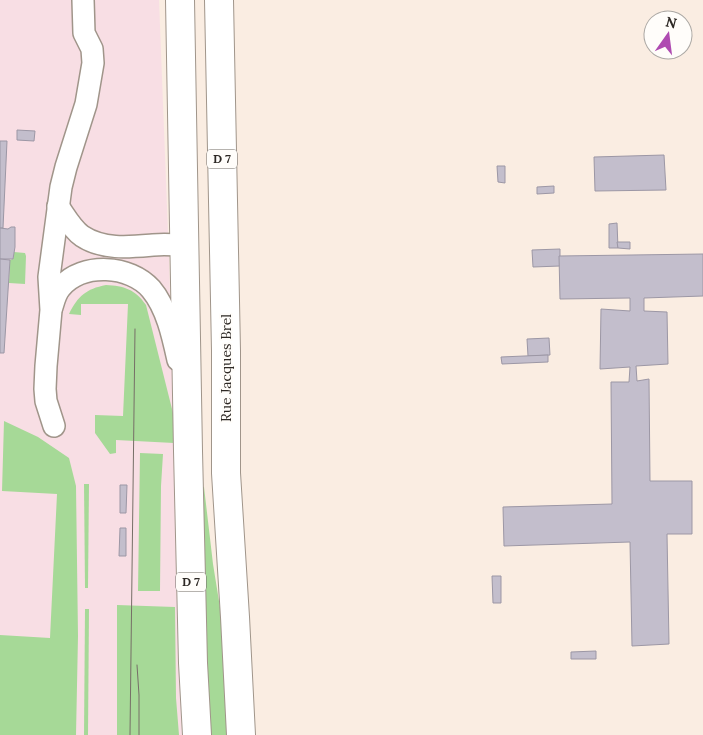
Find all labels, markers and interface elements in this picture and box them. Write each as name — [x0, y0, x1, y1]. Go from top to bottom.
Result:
north arrow — [643, 10, 693, 60]
text: N — [664, 12, 679, 32]
road number: D 7 — [207, 150, 237, 168]
street label: Rue Jacques Brel — [217, 314, 235, 422]
road number: D 7 — [176, 572, 206, 592]

